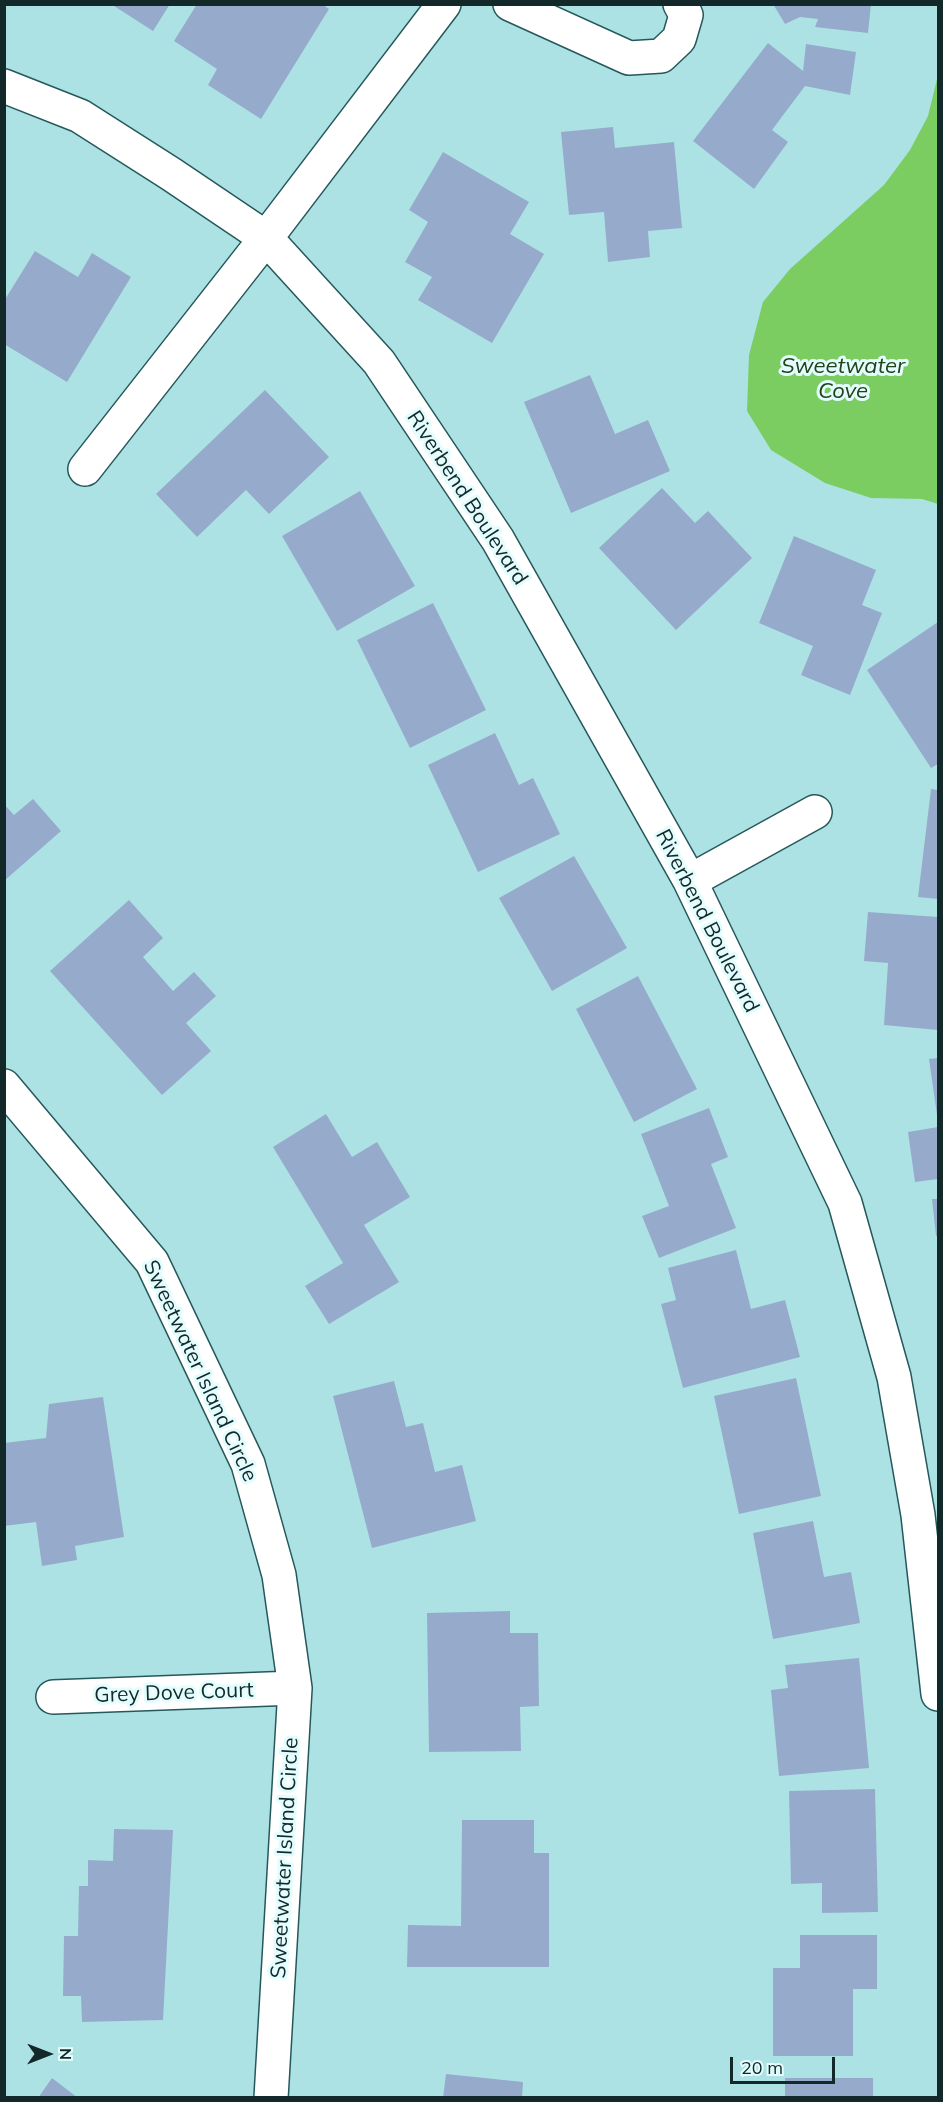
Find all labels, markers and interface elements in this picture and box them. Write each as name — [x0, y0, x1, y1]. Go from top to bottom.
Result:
water label: Sweetwater Cove — [781, 353, 905, 404]
street label: Riverbend Boulevard — [401, 406, 533, 590]
street label: Riverbend Boulevard — [650, 825, 764, 1017]
street label: Sweetwater Island Circle — [138, 1256, 262, 1486]
street label: Grey Dove Court — [94, 1678, 254, 1708]
street label: Sweetwater Island Circle — [266, 1737, 304, 1979]
north arrow — [18, 2024, 78, 2084]
scale bar — [733, 2045, 838, 2083]
text: N — [56, 2048, 76, 2060]
text: 20 m — [741, 2056, 783, 2079]

